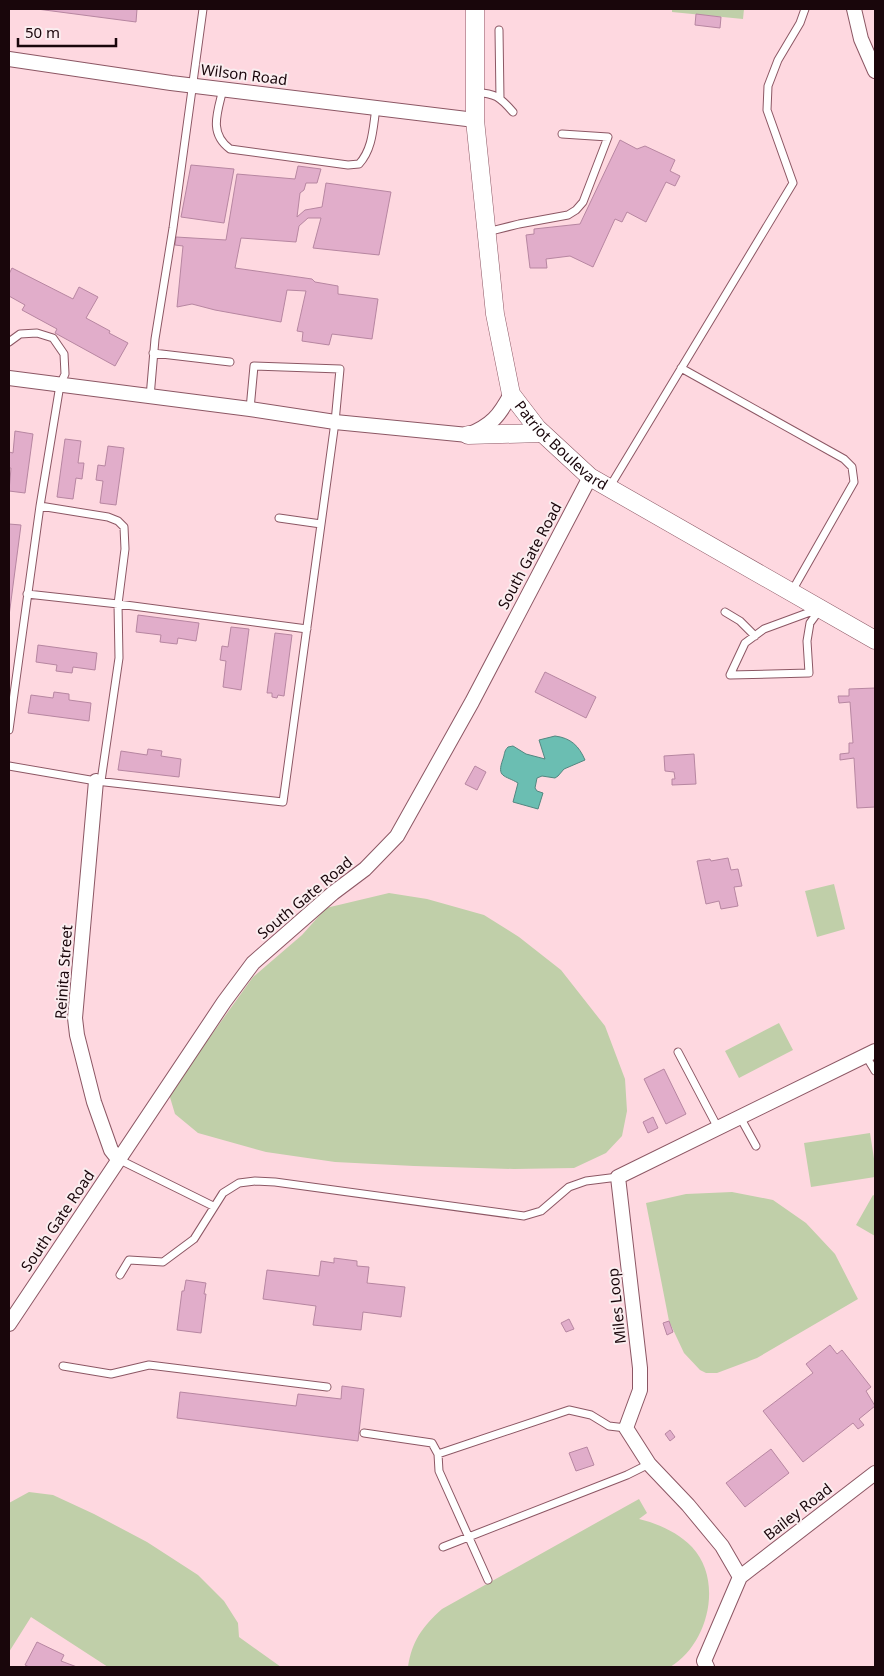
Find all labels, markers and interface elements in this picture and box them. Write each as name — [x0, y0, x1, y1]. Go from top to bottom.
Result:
scale bar — [18, 15, 115, 47]
text: 50 m — [25, 22, 60, 42]
street label: Wilson Road — [200, 59, 289, 89]
street label: Patriot Boulevard — [511, 396, 612, 494]
street label: South Gate Road — [493, 499, 566, 612]
street label: South Gate Road — [253, 852, 356, 943]
street label: Reinita Street — [50, 924, 76, 1020]
street label: South Gate Road — [16, 1166, 99, 1275]
street label: Miles Loop — [602, 1267, 630, 1345]
street label: Bailey Road — [759, 1478, 836, 1544]

